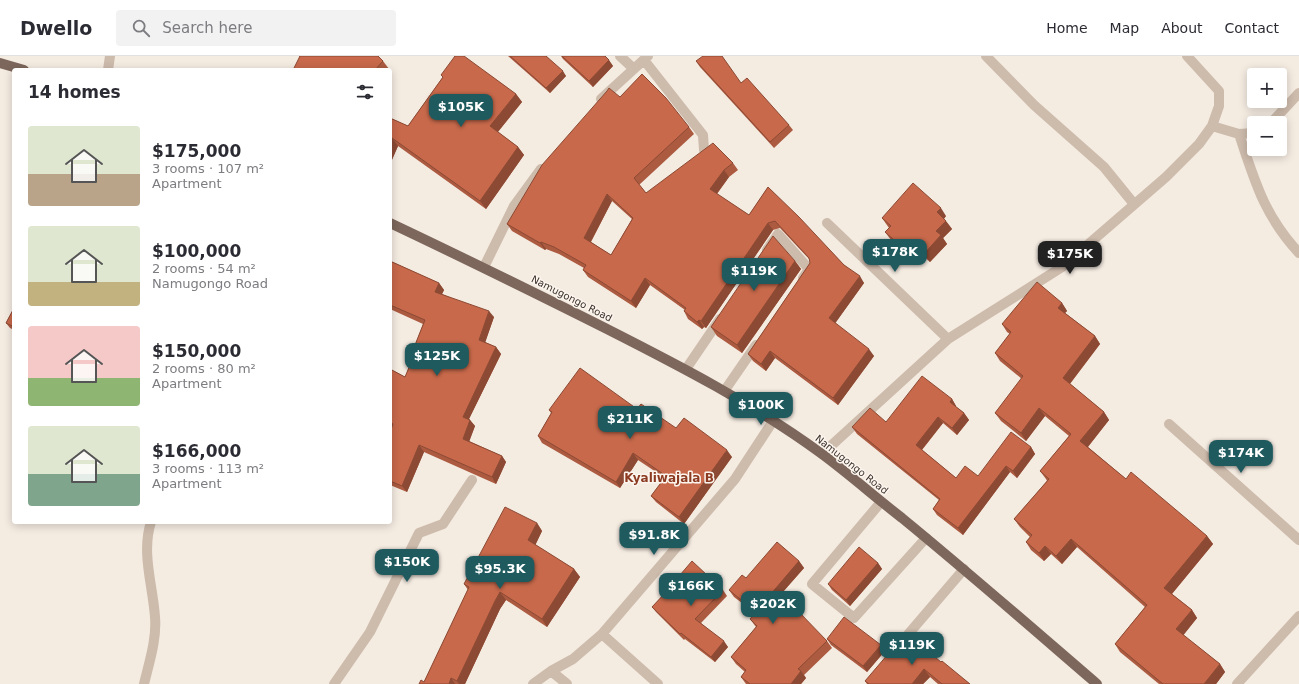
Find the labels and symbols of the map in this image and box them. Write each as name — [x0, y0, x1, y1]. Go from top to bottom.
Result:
pin: $105K — [433, 94, 489, 128]
pin: $178K — [867, 239, 923, 273]
pin: $175K — [1042, 241, 1098, 275]
pin: $119K — [726, 258, 782, 292]
street label: Namugongo Road — [530, 273, 614, 324]
pin: $125K — [409, 343, 465, 377]
pin: $100K — [733, 392, 789, 426]
pin: $211K — [602, 406, 658, 440]
street label: Namugongo Road — [813, 433, 890, 496]
pin: $174K — [1213, 440, 1269, 474]
district label: Kyaliwajala B — [624, 471, 714, 485]
pin: $91.8K — [621, 522, 687, 556]
pin: $150K — [379, 549, 435, 583]
pin: $95.3K — [467, 556, 533, 590]
pin: $166K — [663, 573, 719, 607]
pin: $202K — [745, 591, 801, 625]
pin: $119K — [884, 632, 940, 666]

